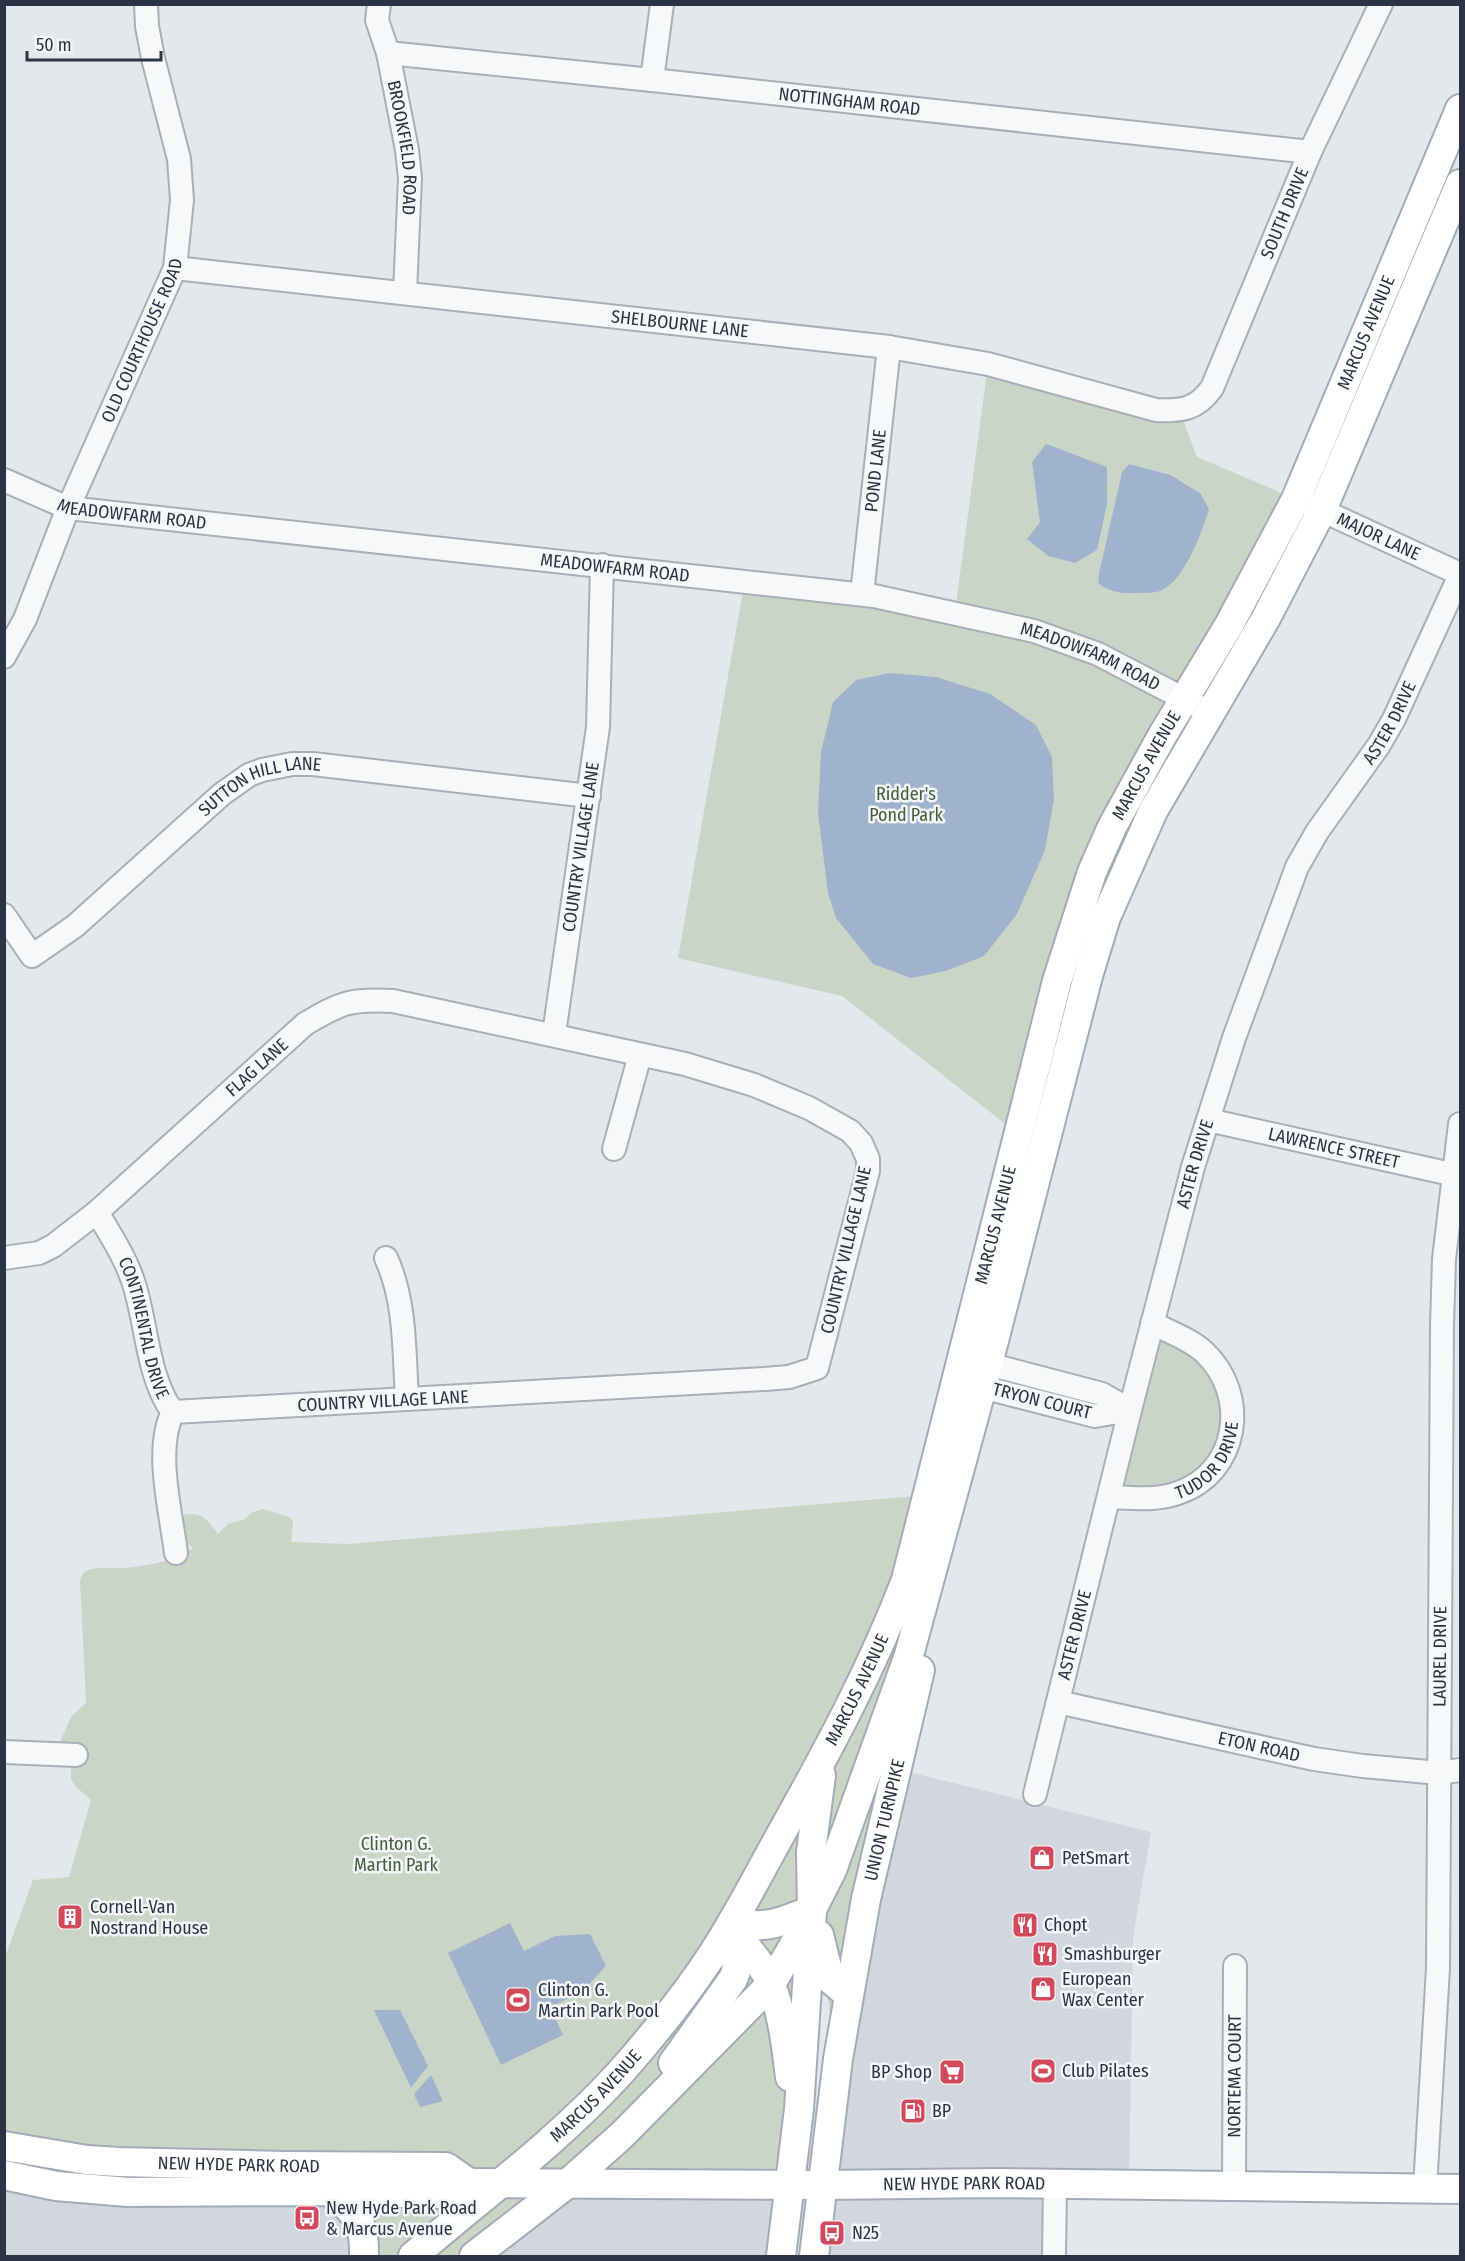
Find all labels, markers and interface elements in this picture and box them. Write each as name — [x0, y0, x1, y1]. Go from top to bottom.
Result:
scale bar — [27, 24, 160, 62]
text: 50 m — [36, 34, 72, 56]
street label: BROOKFIELD ROAD — [383, 78, 421, 216]
street label: NOTTINGHAM ROAD — [777, 83, 921, 120]
street label: SOUTH DRIVE — [1256, 164, 1313, 262]
street label: OLD COURTHOUSE ROAD — [97, 257, 187, 426]
street label: MARCUS AVENUE — [1332, 272, 1400, 393]
street label: SHELBOURNE LANE — [610, 305, 750, 342]
street label: POND LANE — [860, 428, 891, 513]
street label: MEADOWFARM ROAD — [54, 494, 208, 534]
street label: MAJOR LANE — [1333, 508, 1424, 565]
street label: MEADOWFARM ROAD — [539, 549, 691, 587]
street label: MEADOWFARM ROAD — [1019, 617, 1164, 695]
street label: ASTER DRIVE — [1358, 678, 1421, 769]
street label: MARCUS AVENUE — [1107, 707, 1186, 824]
street label: SUTTON HILL LANE — [194, 753, 322, 821]
street label: COUNTRY VILLAGE LANE — [558, 760, 604, 933]
park label: Ridder's Pond Park — [869, 783, 943, 826]
street label: FLAG LANE — [221, 1034, 293, 1101]
street label: ASTER DRIVE — [1172, 1117, 1218, 1211]
street label: LAWRENCE STREET — [1266, 1123, 1402, 1173]
street label: MARCUS AVENUE — [970, 1163, 1021, 1287]
street label: COUNTRY VILLAGE LANE — [816, 1164, 876, 1336]
street label: CONTINENTAL DRIVE — [113, 1253, 174, 1402]
street label: TRYON COURT — [990, 1378, 1094, 1424]
street label: COUNTRY VILLAGE LANE — [297, 1386, 469, 1416]
street label: TUDOR DRIVE — [1172, 1420, 1243, 1504]
street label: ASTER DRIVE — [1053, 1588, 1096, 1682]
street label: LAUREL DRIVE — [1429, 1606, 1451, 1707]
street label: MARCUS AVENUE — [821, 1630, 894, 1749]
street label: ETON ROAD — [1216, 1727, 1302, 1767]
street label: UNION TURNPIKE — [860, 1757, 910, 1883]
park label: Clinton G. Martin Park — [354, 1833, 439, 1876]
shop icon: PetSmart — [1027, 1843, 1057, 1873]
place label: PetSmart — [1062, 1847, 1130, 1869]
place label: Cornell-Van Nostrand House — [90, 1896, 208, 1939]
building icon: Cornell-Van Nostrand House — [55, 1902, 85, 1932]
restaurant icon: Chopt — [1010, 1910, 1040, 1940]
place label: Chopt — [1044, 1914, 1087, 1936]
restaurant icon: Smashburger — [1030, 1939, 1060, 1969]
place label: Smashburger — [1064, 1943, 1162, 1965]
place label: European Wax Center — [1062, 1968, 1145, 2011]
shop icon: European Wax Center — [1028, 1974, 1058, 2004]
place label: Clinton G. Martin Park Pool — [538, 1979, 659, 2022]
sports icon: Clinton G. Martin Park Pool — [503, 1985, 533, 2015]
street label: NORTEMA COURT — [1223, 2014, 1246, 2138]
street label: MARCUS AVENUE — [545, 2045, 646, 2147]
sports icon: Club Pilates — [1028, 2056, 1058, 2086]
supermarket icon: BP Shop — [937, 2057, 967, 2087]
place label: Club Pilates — [1062, 2060, 1149, 2082]
place label: BP Shop — [871, 2061, 932, 2083]
fuel station icon: BP — [898, 2096, 928, 2126]
place label: BP — [932, 2100, 951, 2122]
street label: NEW HYDE PARK ROAD — [157, 2152, 320, 2177]
street label: NEW HYDE PARK ROAD — [883, 2172, 1045, 2195]
place label: New Hyde Park Road & Marcus Avenue — [326, 2197, 477, 2240]
bus stop icon: New Hyde Park Road & Marcus Avenue — [292, 2203, 322, 2233]
bus stop icon: N25 — [817, 2218, 847, 2248]
place label: N25 — [852, 2222, 879, 2244]

